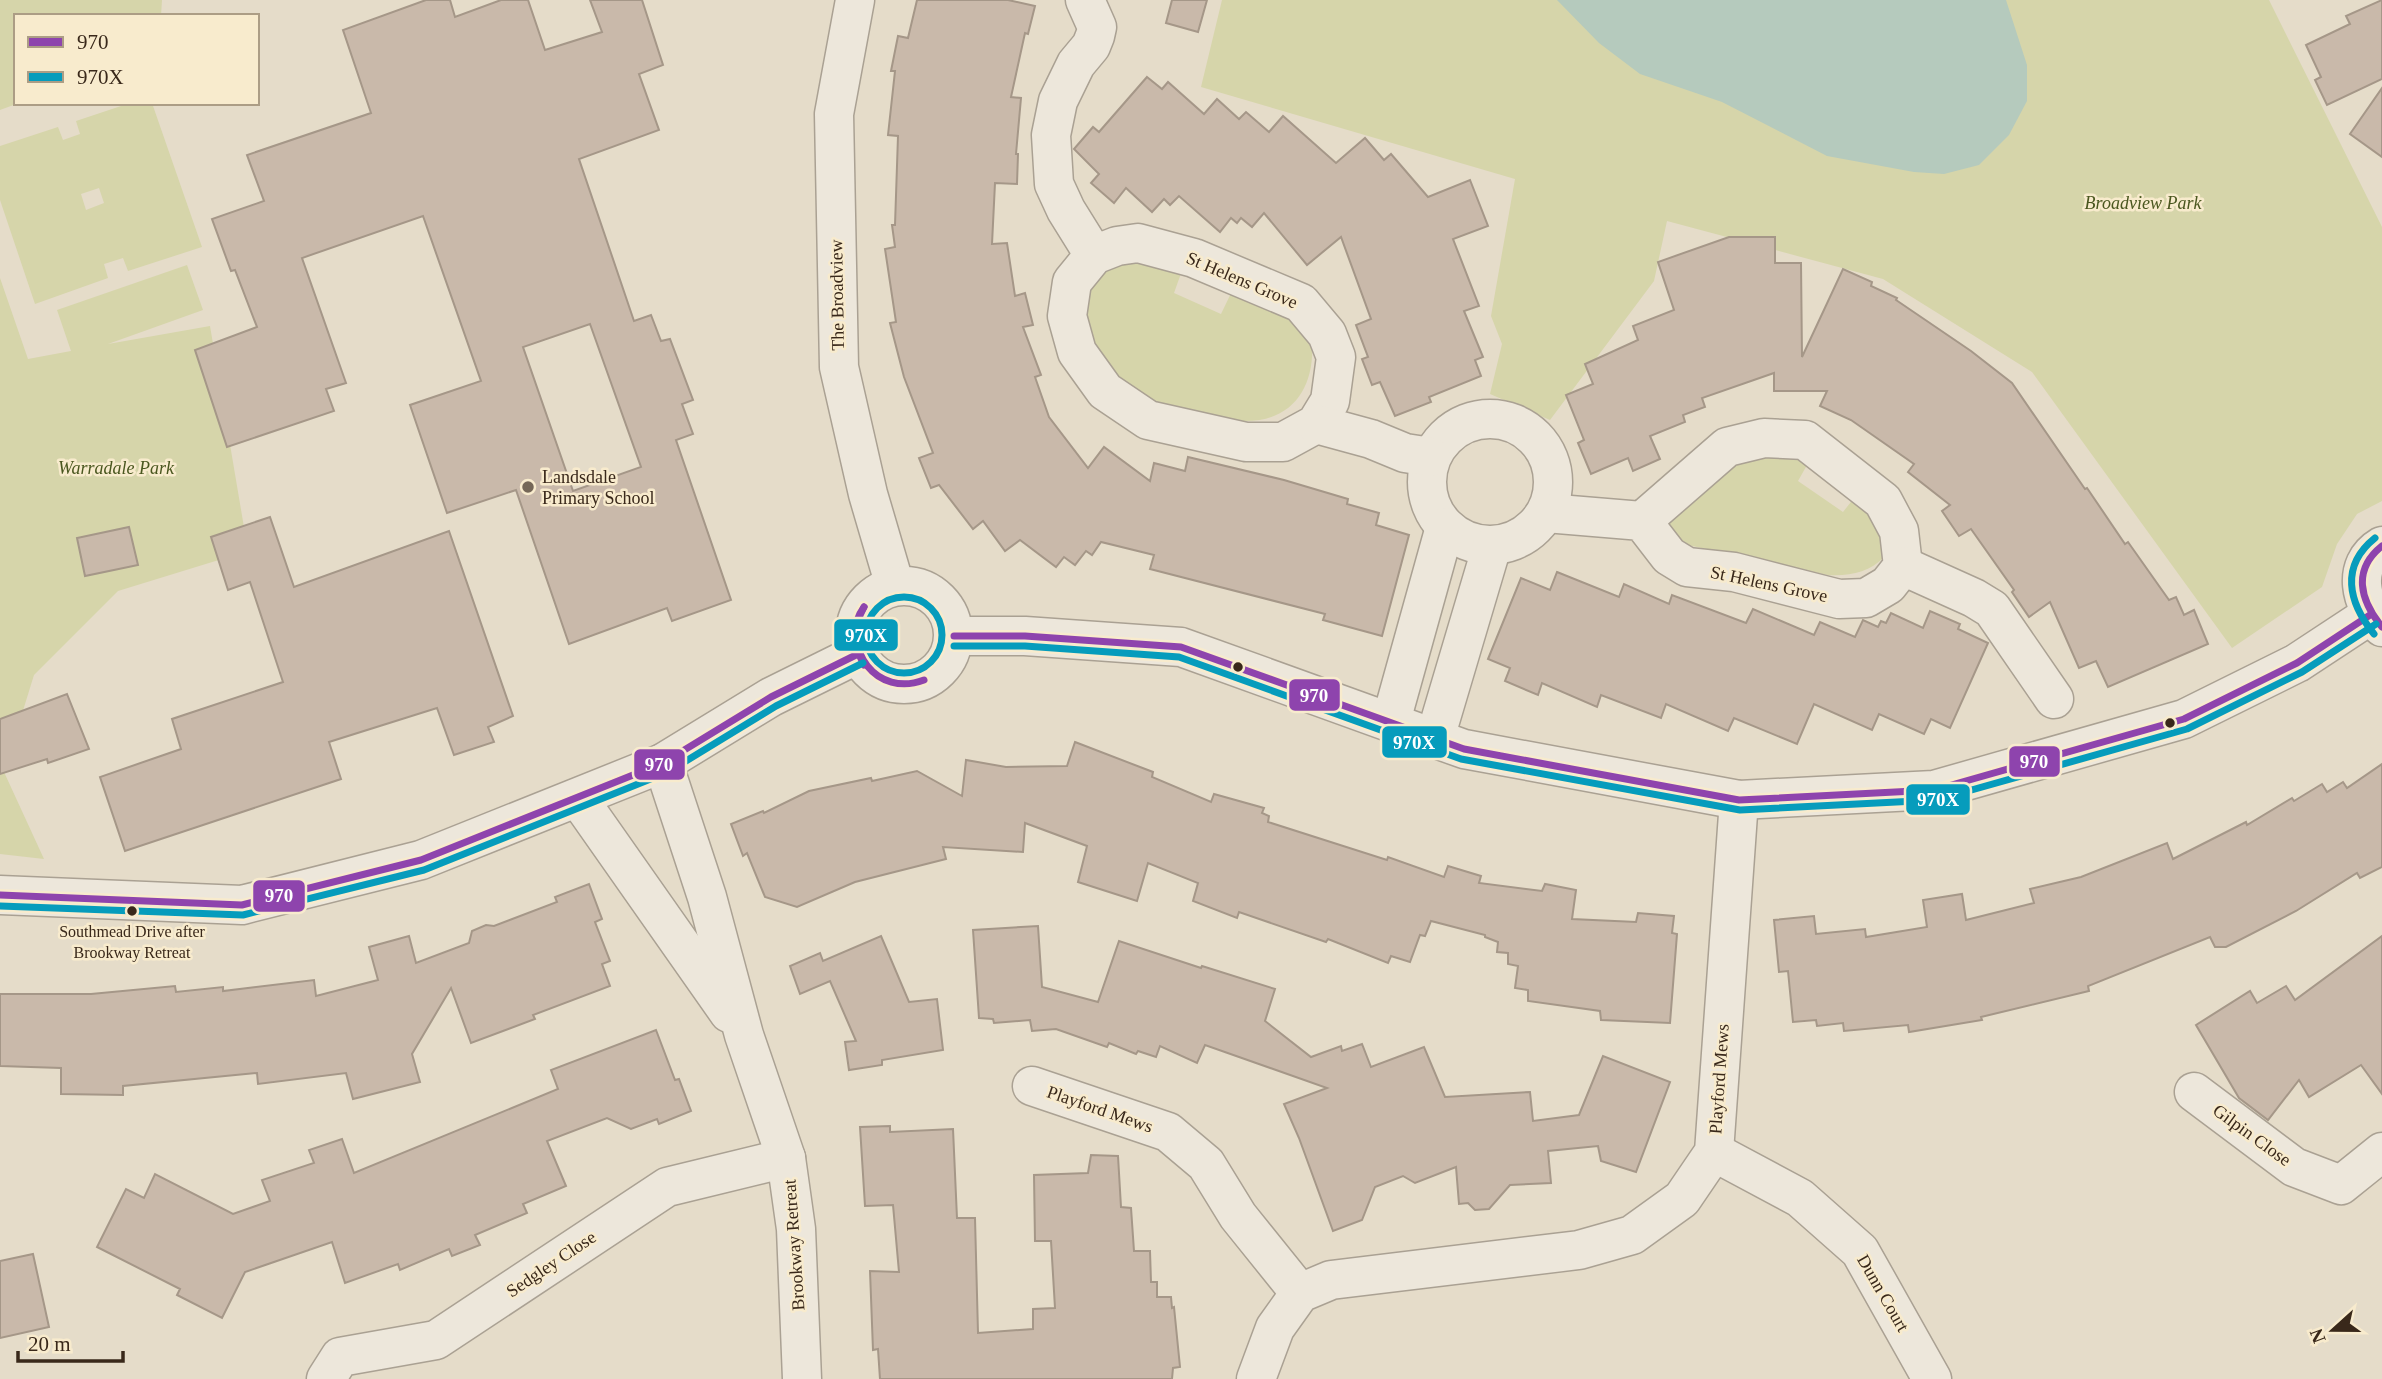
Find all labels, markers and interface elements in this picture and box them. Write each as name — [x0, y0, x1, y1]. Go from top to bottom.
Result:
legend — [14, 14, 259, 105]
text: 970 — [77, 30, 109, 54]
text: 970X — [77, 65, 124, 89]
park label: Broadview Park — [2085, 193, 2202, 213]
street label: The Broadview — [826, 239, 848, 351]
street label: St Helens Grove — [1183, 248, 1301, 312]
park label: Warradale Park — [58, 458, 175, 478]
place label: Landsdale Primary School — [542, 467, 655, 508]
marker: Landsdale Primary School — [520, 479, 536, 495]
street label: St Helens Grove — [1709, 562, 1829, 606]
line badge: 970X — [833, 618, 899, 652]
text: 970X — [845, 625, 887, 646]
unlabelled marker — [1231, 660, 1245, 674]
line badge: 970 — [1288, 678, 1341, 712]
text: 970 — [1300, 685, 1328, 706]
unlabelled marker — [2163, 716, 2177, 730]
line badge: 970X — [1381, 725, 1448, 759]
text: 970X — [1393, 732, 1435, 753]
line badge: 970 — [2008, 745, 2061, 778]
line badge: 970 — [633, 748, 686, 781]
text: 970 — [2020, 751, 2048, 772]
text: 970 — [645, 754, 673, 775]
line badge: 970X — [1905, 783, 1971, 816]
text: 970X — [1917, 789, 1959, 810]
line badge: 970 — [252, 879, 306, 913]
text: 970 — [265, 885, 293, 906]
marker: Southmead Drive after Brookway Retreat — [125, 904, 139, 918]
place label: Southmead Drive after Brookway Retreat — [59, 923, 206, 962]
street label: Playford Mews — [1705, 1023, 1733, 1135]
street label: Playford Mews — [1045, 1082, 1155, 1136]
street label: Gilpin Close — [2209, 1100, 2295, 1170]
street label: Brookway Retreat — [779, 1179, 809, 1311]
street label: Sedgley Close — [503, 1227, 599, 1301]
street label: Dunn Court — [1853, 1251, 1913, 1335]
north arrow — [2298, 1295, 2368, 1365]
scale bar — [18, 1320, 122, 1364]
text: N — [2305, 1325, 2330, 1346]
text: 20 m — [28, 1332, 71, 1356]

